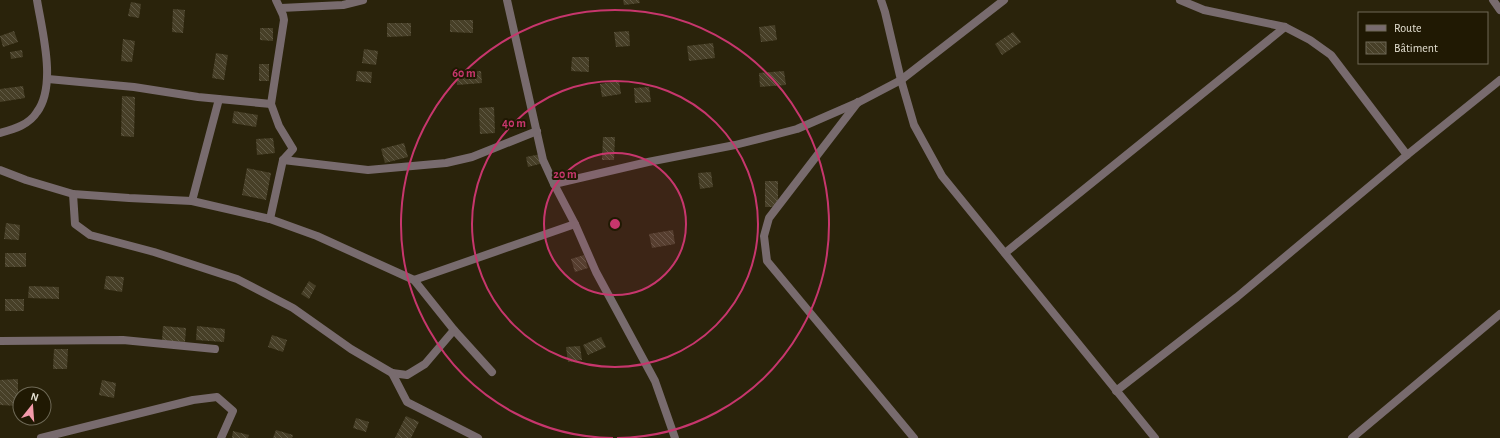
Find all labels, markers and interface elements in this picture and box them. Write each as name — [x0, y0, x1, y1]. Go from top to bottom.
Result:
legend — [1358, 12, 1488, 64]
text: Route — [1394, 22, 1421, 34]
text: Bâtiment — [1394, 42, 1438, 54]
text: 60 m — [452, 67, 476, 79]
text: 40 m — [502, 117, 526, 129]
text: 20 m — [553, 168, 577, 180]
centre of rings — [608, 217, 622, 231]
north arrow — [12, 386, 52, 426]
text: N — [30, 391, 40, 403]

